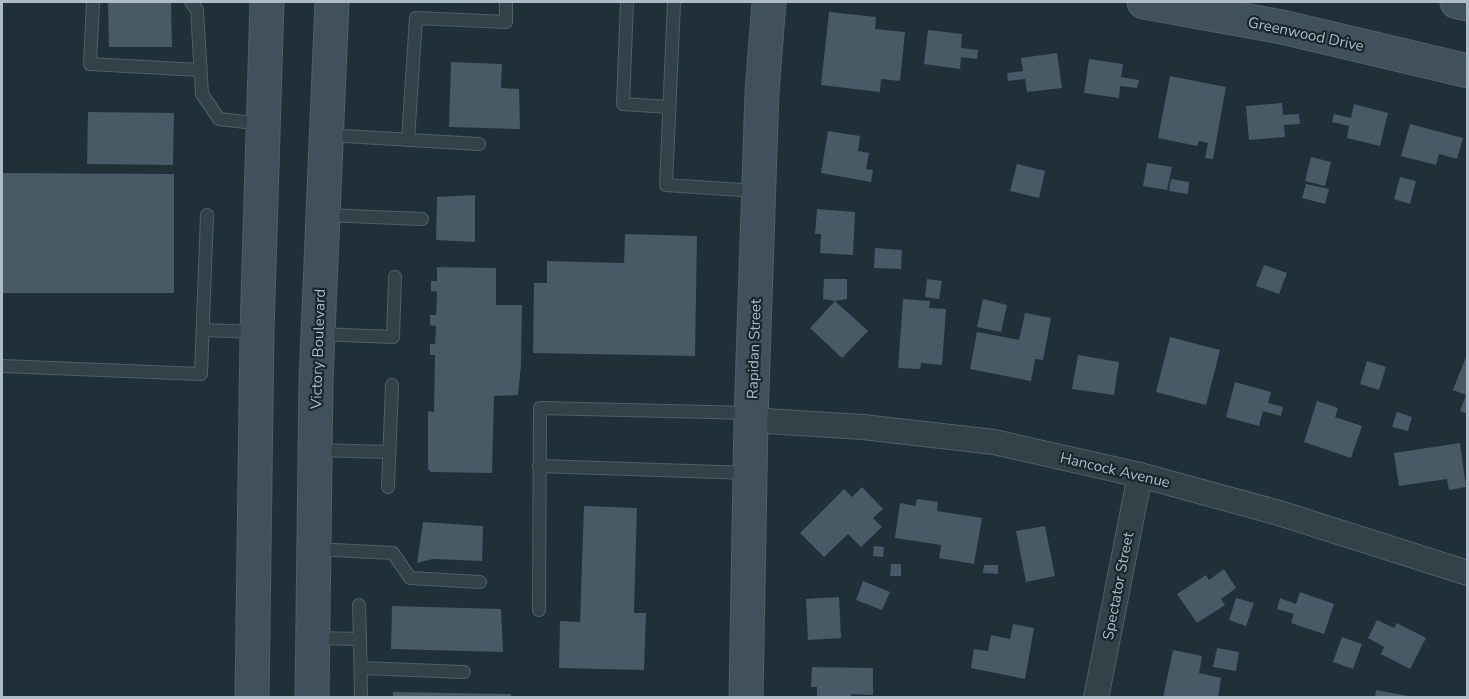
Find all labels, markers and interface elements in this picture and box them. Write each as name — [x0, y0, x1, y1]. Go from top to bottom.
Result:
street label: Greenwood Drive — [1246, 12, 1366, 56]
street label: Victory Boulevard — [306, 289, 330, 410]
street label: Rapidan Street — [742, 298, 766, 399]
street label: Hancock Avenue — [1058, 448, 1172, 492]
street label: Spectator Street — [1098, 529, 1138, 642]

